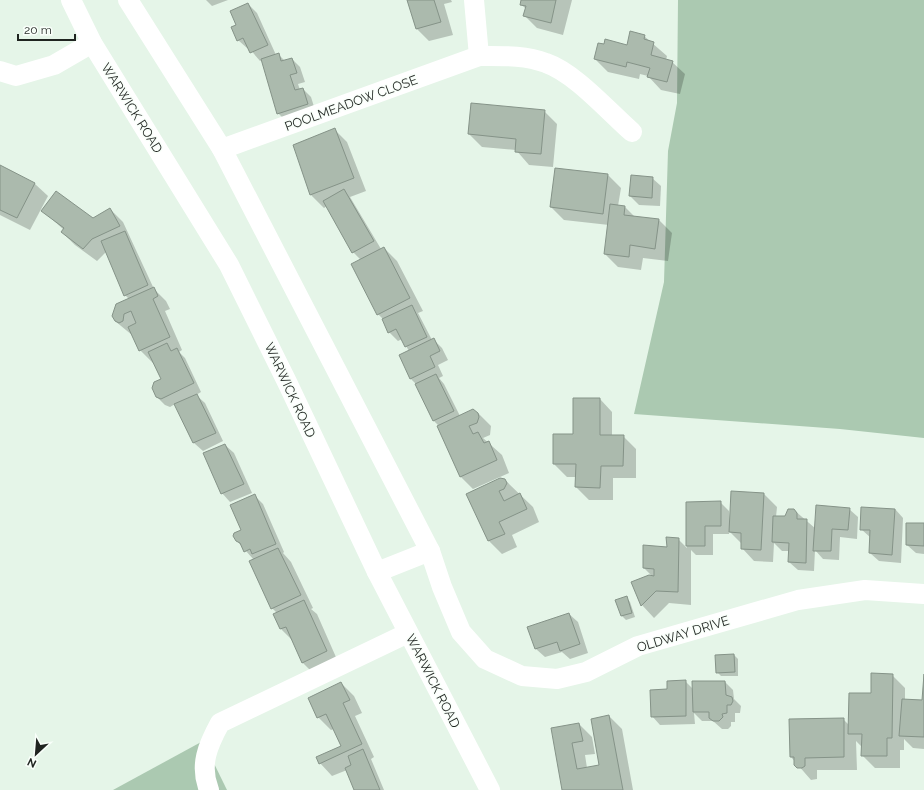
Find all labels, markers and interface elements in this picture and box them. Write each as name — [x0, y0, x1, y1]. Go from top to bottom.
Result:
scale bar — [18, 16, 75, 42]
text: 20 m — [24, 23, 52, 37]
street label: WARWICK ROAD — [98, 60, 166, 156]
street label: POOLMEADOW CLOSE — [283, 72, 419, 134]
street label: WARWICK ROAD — [261, 340, 319, 440]
street label: OLDWAY DRIVE — [635, 613, 731, 655]
street label: WARWICK ROAD — [403, 632, 463, 730]
north arrow — [16, 734, 56, 774]
text: N — [25, 755, 38, 770]

